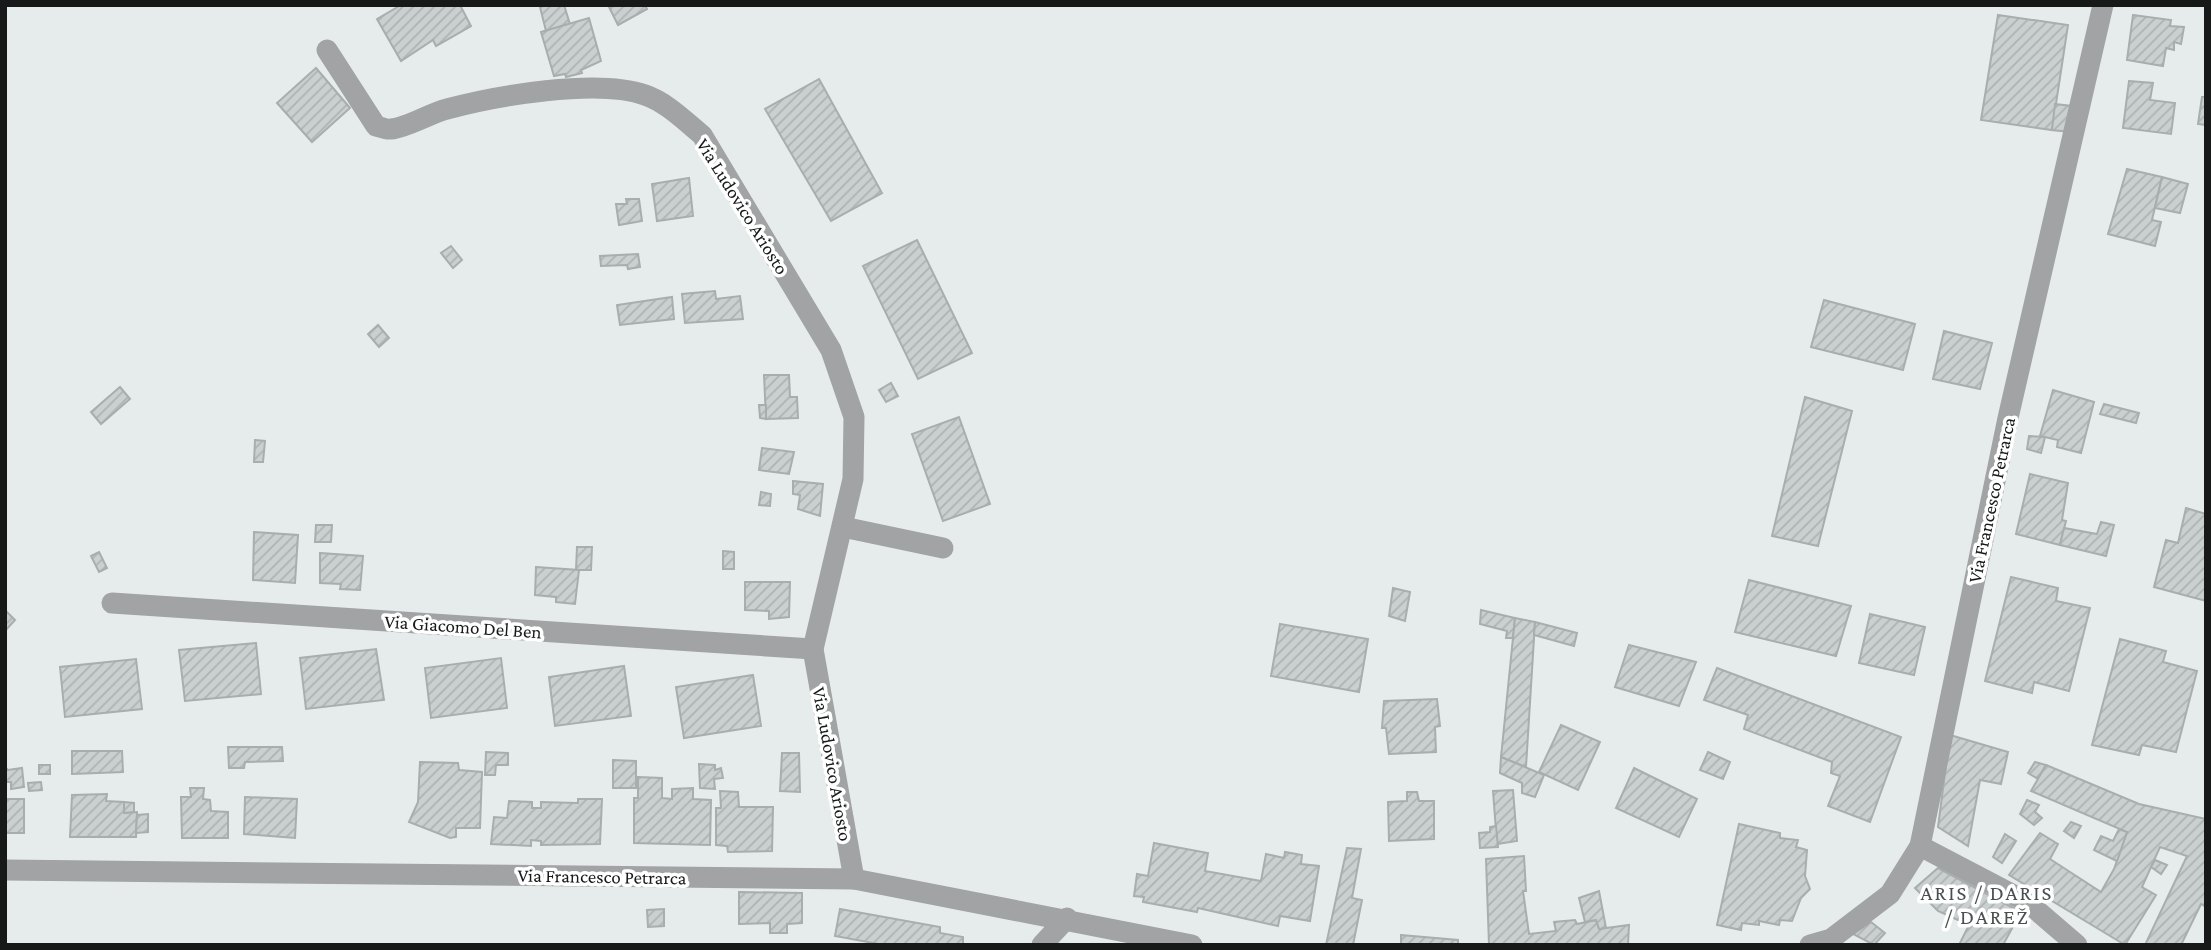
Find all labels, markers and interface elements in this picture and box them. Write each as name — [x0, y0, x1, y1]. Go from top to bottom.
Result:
street label: Via Ludovico Ariosto — [692, 134, 793, 278]
street label: Via Francesco Petrarca — [1964, 415, 2019, 585]
street label: Via Giacomo Del Ben — [384, 611, 542, 642]
street label: Via Ludovico Ariosto — [809, 685, 856, 843]
street label: Via Francesco Petrarca — [517, 865, 687, 888]
district label: ARIS / DARIS / DAREŽ — [1921, 881, 2053, 929]

